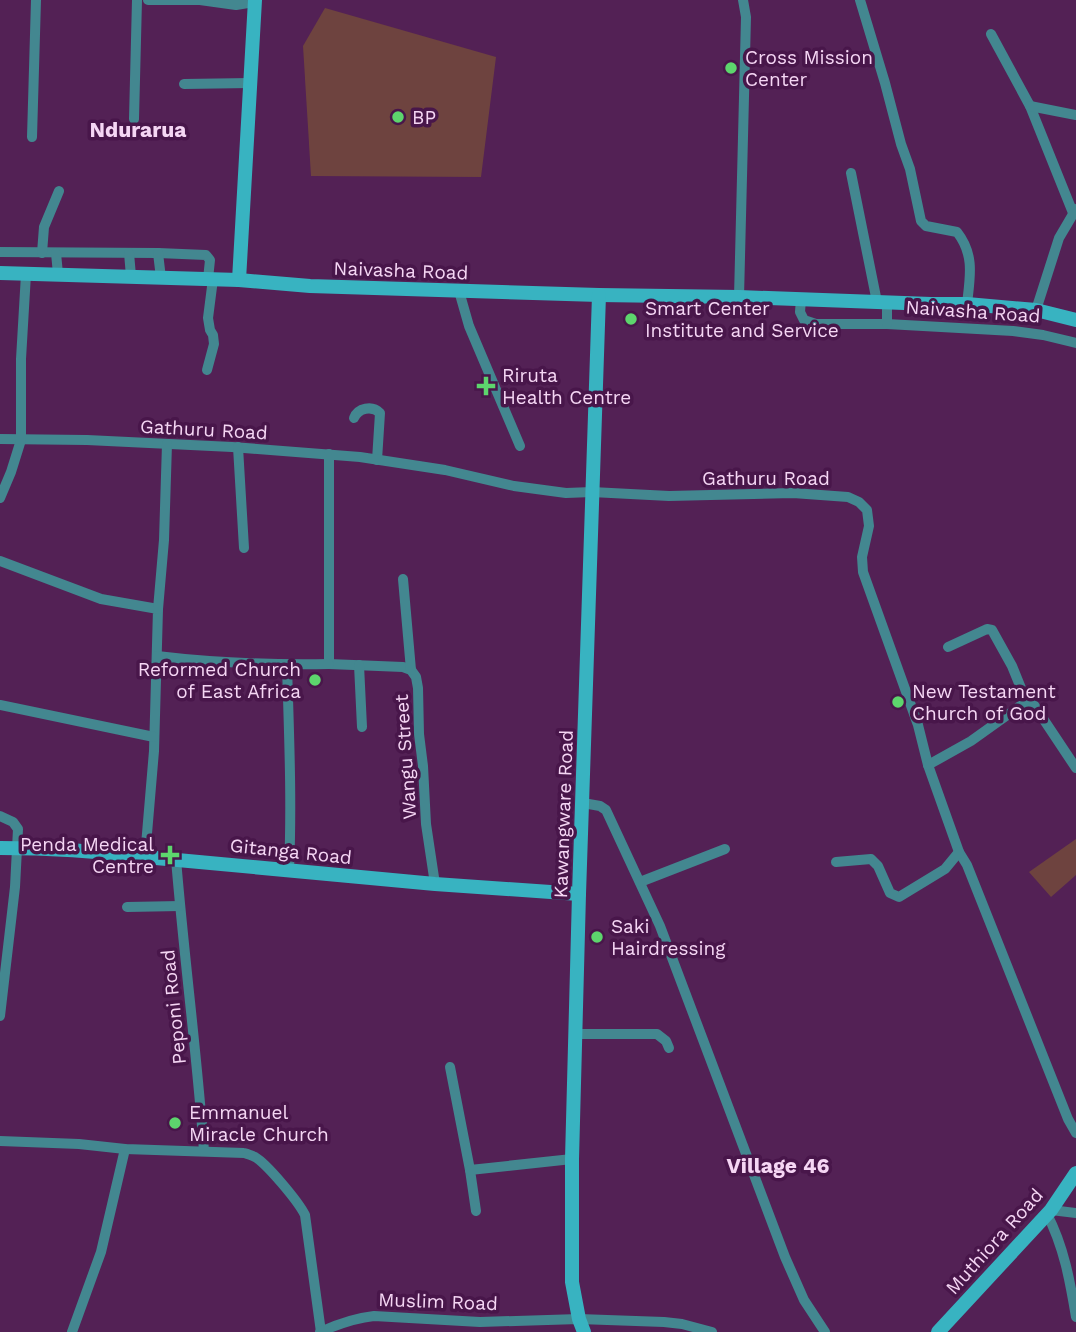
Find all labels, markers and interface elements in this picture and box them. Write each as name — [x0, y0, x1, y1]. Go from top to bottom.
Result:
place label: Cross Mission Center — [745, 46, 873, 91]
marker: Cross Mission Center — [723, 60, 739, 76]
place label: BP — [412, 106, 436, 129]
marker: BP — [390, 109, 406, 125]
district label: Ndurarua — [90, 117, 187, 142]
street label: Naivasha Road — [333, 257, 469, 284]
street label: Naivasha Road — [905, 295, 1041, 328]
place label: Smart Center Institute and Service — [645, 297, 839, 342]
marker: Smart Center Institute and Service — [623, 311, 639, 327]
place label: Riruta Health Centre — [502, 364, 631, 409]
marker: Riruta Health Centre — [476, 376, 496, 396]
street label: Gathuru Road — [139, 415, 268, 444]
street label: Gathuru Road — [702, 467, 830, 490]
place label: Reformed Church of East Africa — [138, 658, 301, 703]
marker: Reformed Church of East Africa — [307, 672, 323, 688]
place label: New Testament Church of God — [912, 680, 1056, 725]
street label: Wangu Street — [390, 694, 421, 820]
marker: New Testament Church of God — [890, 694, 906, 710]
street label: Kawangware Road — [549, 729, 578, 899]
place label: Penda Medical Centre — [20, 833, 154, 878]
street label: Gitanga Road — [229, 834, 353, 869]
marker: Penda Medical Centre — [160, 845, 180, 865]
place label: Saki Hairdressing — [611, 915, 726, 960]
marker: Saki Hairdressing — [589, 929, 605, 945]
street label: Peponi Road — [156, 948, 191, 1066]
place label: Emmanuel Miracle Church — [189, 1101, 329, 1146]
marker: Emmanuel Miracle Church — [167, 1115, 183, 1131]
district label: Village 46 — [726, 1153, 830, 1178]
street label: Muthiora Road — [941, 1184, 1048, 1299]
street label: Muslim Road — [378, 1288, 498, 1315]

